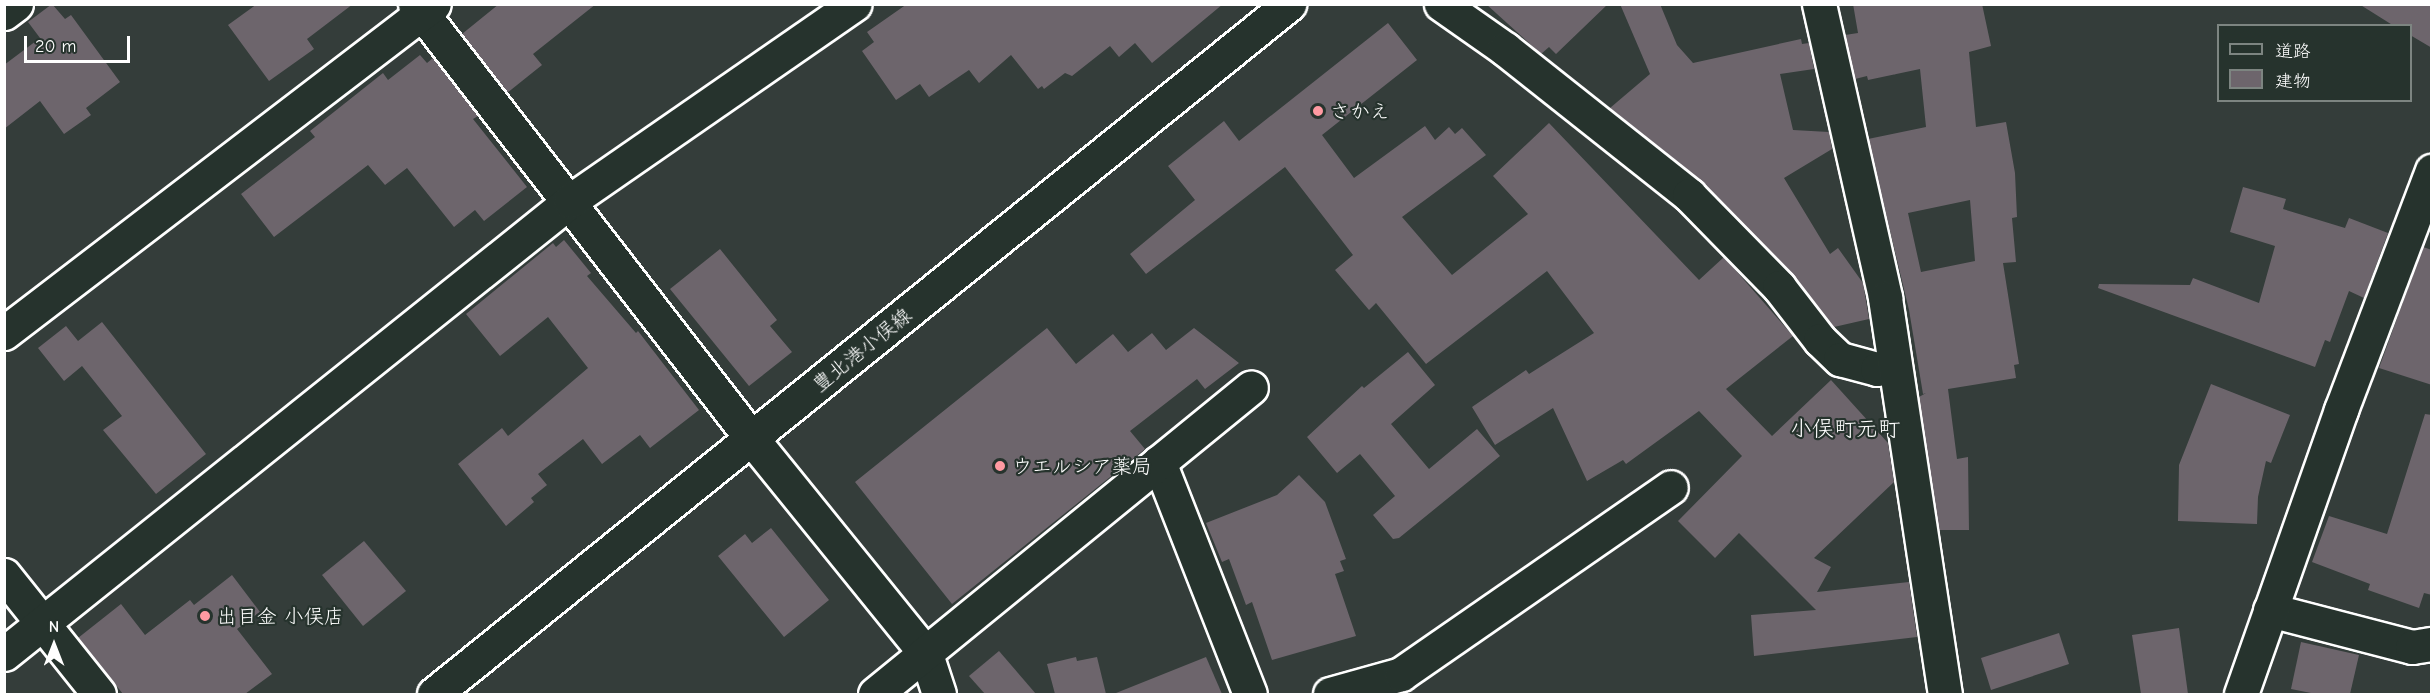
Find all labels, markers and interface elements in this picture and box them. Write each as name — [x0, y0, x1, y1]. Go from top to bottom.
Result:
scale bar — [27, 24, 134, 62]
legend — [2217, 24, 2412, 102]
text: 20 m — [35, 36, 76, 57]
text: 道路 — [2275, 41, 2311, 62]
text: 建物 — [2275, 71, 2311, 92]
place label: さかえ — [1330, 99, 1390, 123]
marker: さかえ — [1311, 104, 1325, 118]
street label: 豊北港小俣線 — [808, 303, 916, 397]
district label: 小俣町元町 — [1790, 417, 1900, 443]
place label: ウエルシア薬局 — [1012, 454, 1152, 478]
marker: ウエルシア薬局 — [993, 459, 1007, 473]
place label: 出目金 小俣店 — [217, 604, 344, 628]
marker: 出目金 小俣店 — [198, 609, 212, 623]
north arrow — [24, 615, 84, 675]
text: N — [49, 618, 59, 636]

